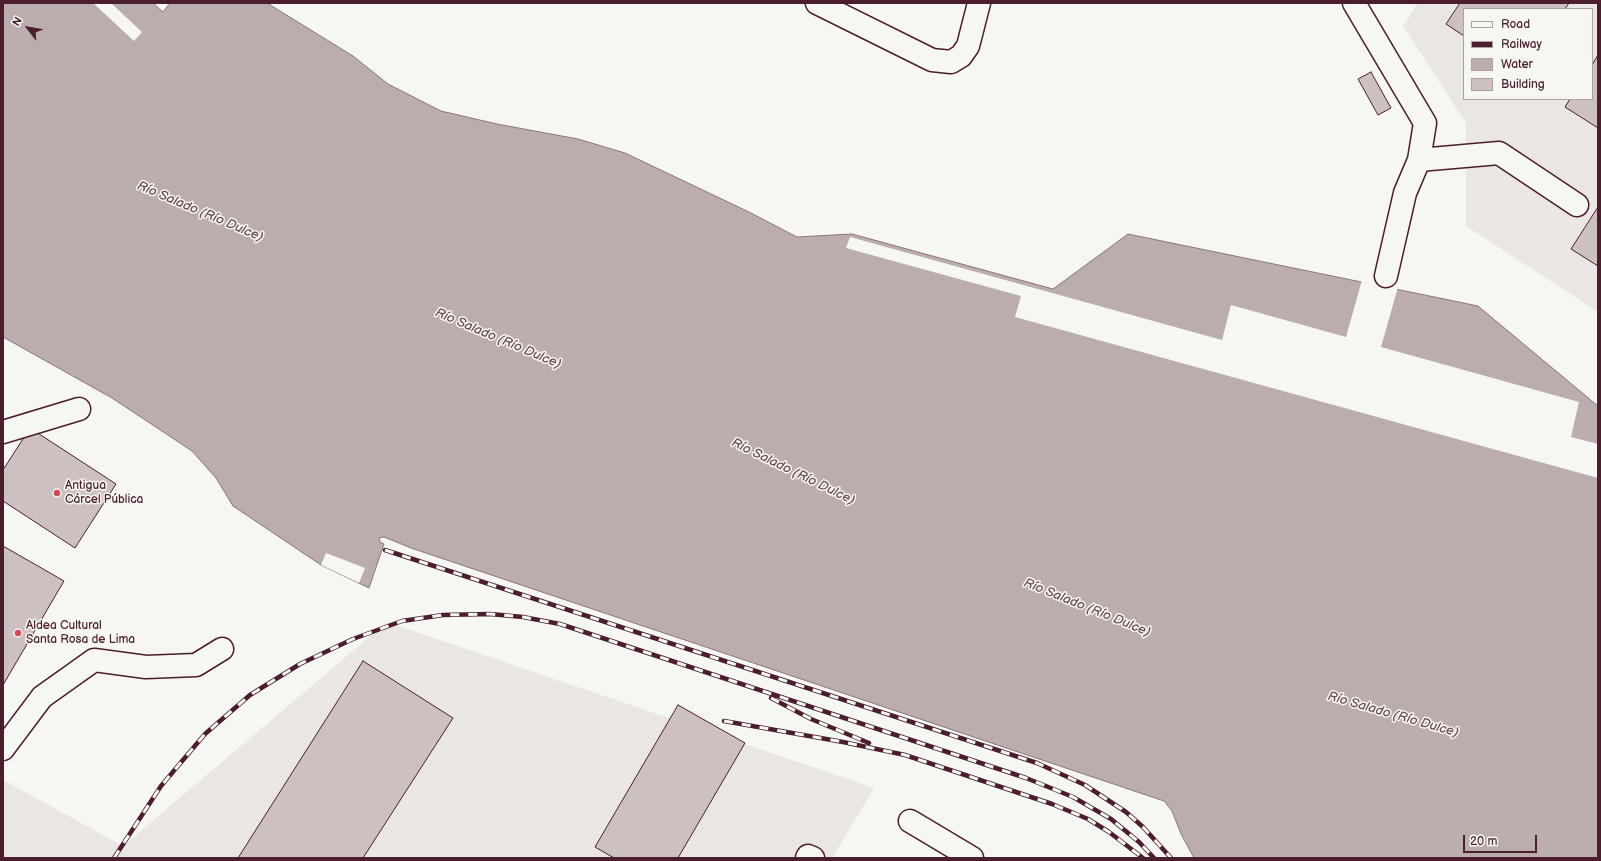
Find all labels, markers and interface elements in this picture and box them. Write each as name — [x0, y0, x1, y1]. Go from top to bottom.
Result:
north arrow — [8, 8, 48, 48]
legend — [1463, 8, 1593, 100]
text: N — [10, 15, 25, 28]
text: Road — [1501, 17, 1530, 32]
text: Railway — [1501, 37, 1542, 52]
text: Water — [1501, 57, 1533, 72]
text: Building — [1501, 77, 1545, 92]
water label: Río Salado (Río Dulce) — [135, 178, 265, 246]
water label: Río Salado (Río Dulce) — [433, 305, 563, 373]
water label: Río Salado (Río Dulce) — [729, 435, 857, 509]
place label: Antigua Cárcel Pública — [65, 479, 143, 507]
marker: Antigua Cárcel Pública — [52, 488, 62, 498]
water label: Río Salado (Río Dulce) — [1021, 575, 1153, 641]
place label: Aldea Cultural Santa Rosa de Lima — [26, 619, 135, 647]
marker: Aldea Cultural Santa Rosa de Lima — [13, 628, 23, 638]
water label: Río Salado (Río Dulce) — [1326, 689, 1460, 741]
scale bar — [1465, 827, 1539, 853]
text: 20 m — [1470, 834, 1497, 849]

